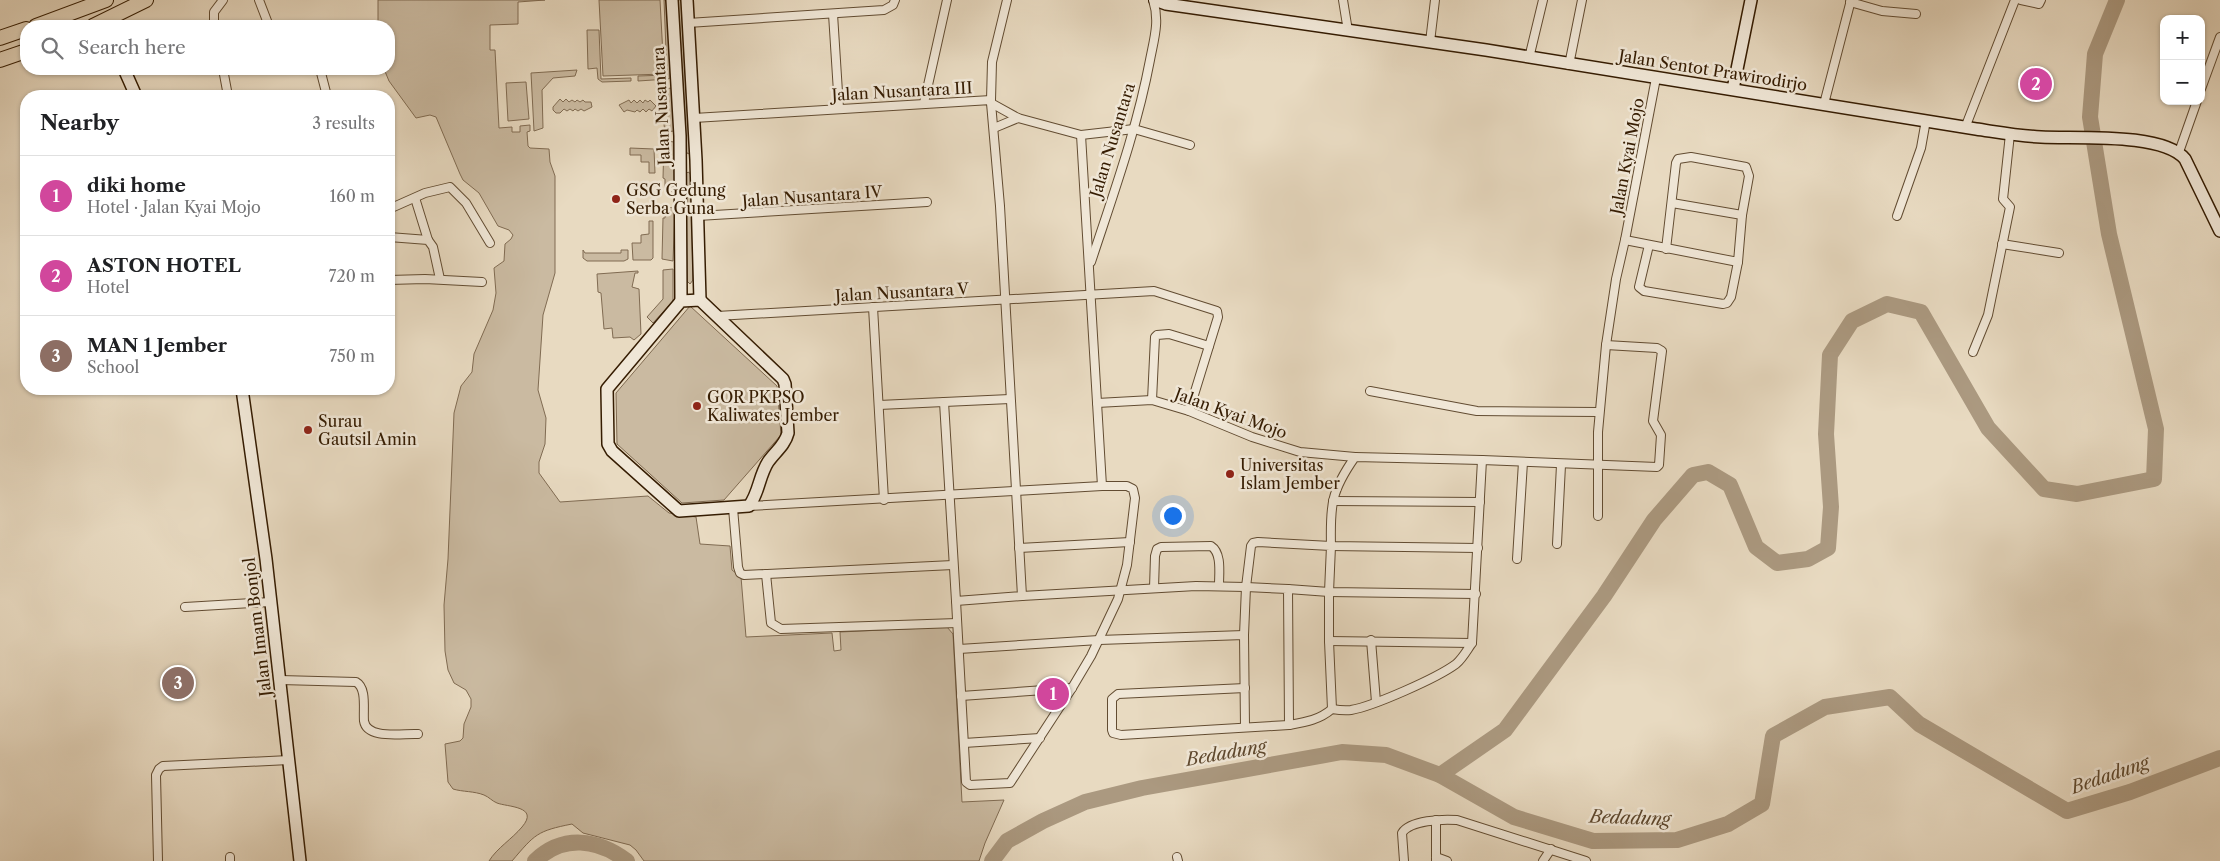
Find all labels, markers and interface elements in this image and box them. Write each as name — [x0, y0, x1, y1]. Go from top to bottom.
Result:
map controls — [2160, 15, 2205, 105]
button: + — [2160, 15, 2205, 60]
search box — [20, 20, 395, 75]
icon: search — [38, 34, 66, 62]
text: Search here — [78, 36, 186, 59]
street label: Jalan Sentot Prawirodirjo — [1614, 45, 1809, 95]
street label: Jalan Nusantara — [648, 46, 674, 169]
button: − — [2160, 60, 2205, 105]
pin: 2 — [2020, 65, 2052, 103]
street label: Jalan Nusantara III — [828, 77, 973, 105]
street label: Jalan Nusantara — [1084, 80, 1139, 203]
street label: Jalan Kyai Mojo — [1605, 96, 1648, 219]
text: Nearby — [40, 110, 119, 135]
text: 3 results — [312, 113, 375, 133]
text: diki home — [87, 174, 186, 197]
place label: GSG Gedung Serba Guna — [626, 180, 726, 218]
street label: Jalan Nusantara IV — [738, 181, 883, 211]
text: 1 — [52, 186, 60, 206]
text: 160 m — [330, 186, 375, 206]
marker: GSG Gedung Serba Guna — [610, 193, 622, 205]
text: Hotel · Jalan Kyai Mojo — [87, 197, 261, 217]
text: ASTON HOTEL — [87, 254, 241, 277]
text: 2 — [51, 266, 61, 286]
text: 720 m — [329, 266, 375, 286]
text: Hotel — [87, 277, 130, 297]
street label: Jalan Nusantara V — [832, 278, 970, 306]
text: MAN 1 Jember — [87, 334, 227, 357]
text: 3 — [51, 346, 61, 366]
text: 750 m — [329, 346, 375, 366]
text: School — [87, 357, 139, 377]
street label: Jalan Kyai Mojo — [1169, 382, 1290, 443]
place label: GOR PKPSO Kaliwates Jember — [707, 387, 839, 425]
marker: GOR PKPSO Kaliwates Jember — [691, 400, 703, 412]
place label: Surau Gautsil Amin — [318, 411, 417, 449]
marker: Surau Gautsil Amin — [302, 424, 314, 436]
place label: Universitas Islam Jember — [1240, 455, 1340, 493]
marker: Universitas Islam Jember — [1224, 468, 1236, 480]
your location — [1160, 503, 1186, 529]
street label: Jalan Imam Bonjol — [239, 556, 276, 701]
pin: 3 — [162, 664, 194, 702]
pin: 1 — [1037, 675, 1069, 713]
water label: Bedadung — [1182, 735, 1270, 771]
water label: Bedadung — [2066, 751, 2154, 799]
water label: Bedadung — [1587, 806, 1673, 830]

